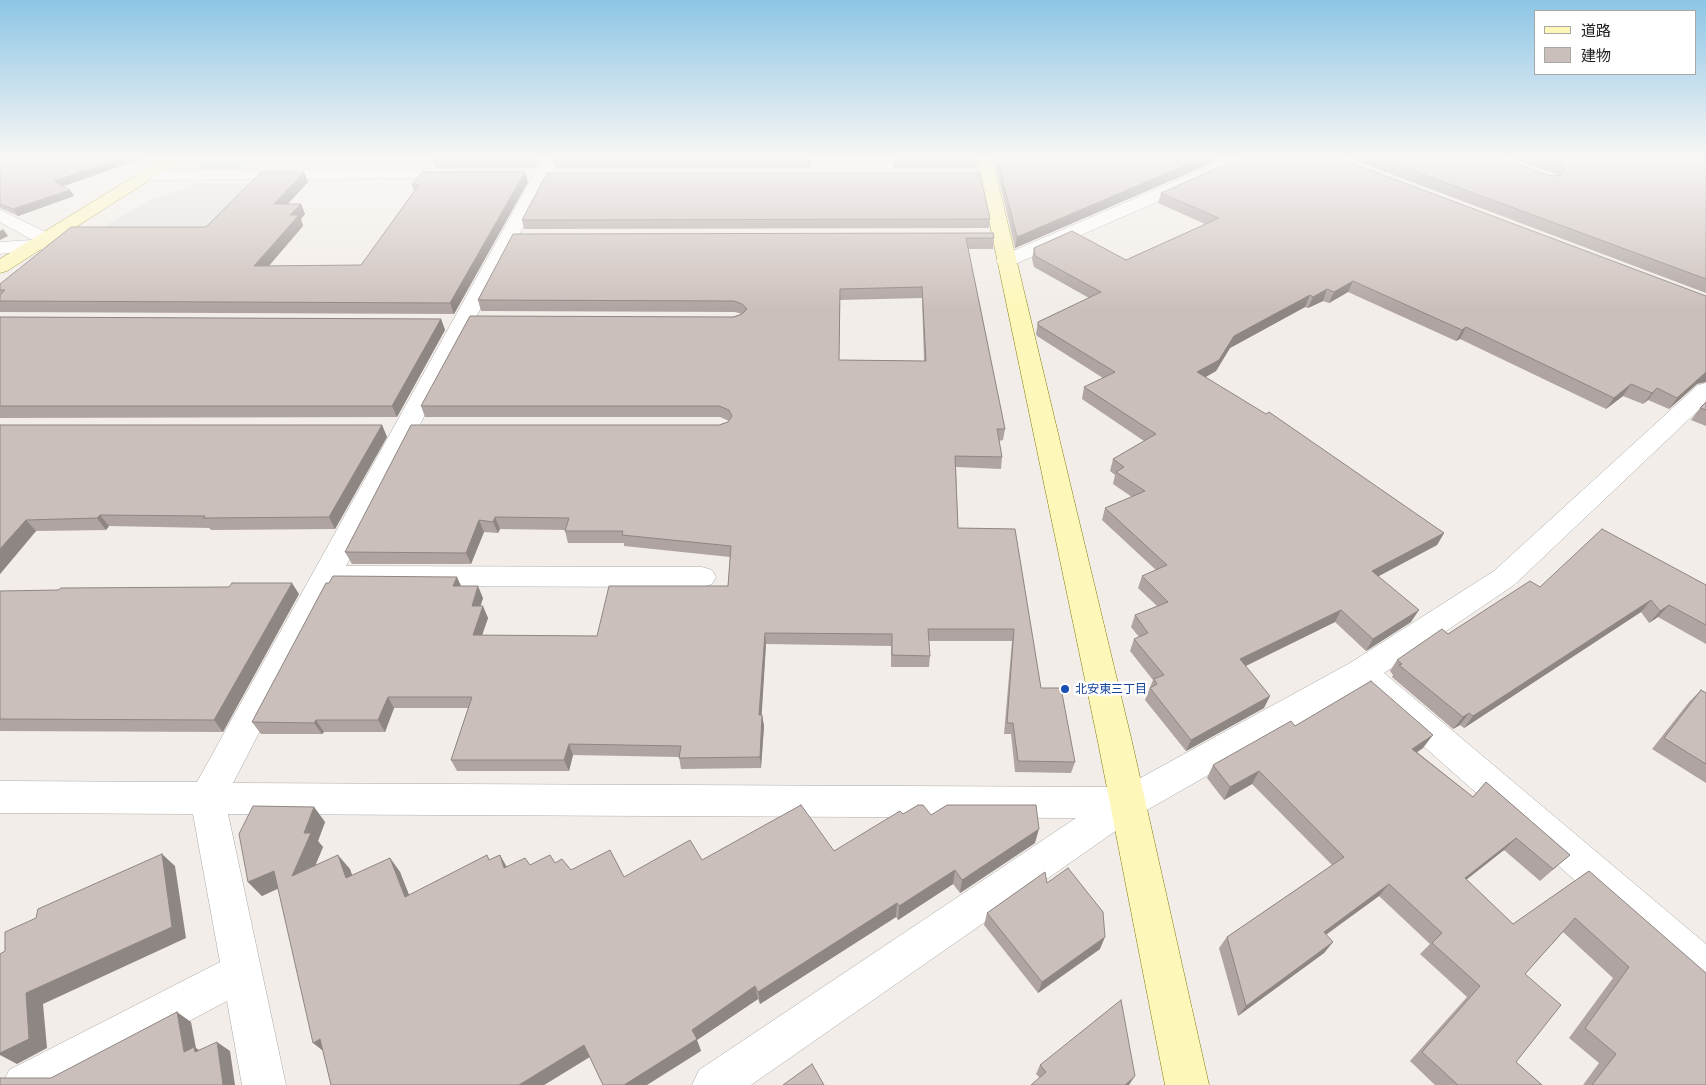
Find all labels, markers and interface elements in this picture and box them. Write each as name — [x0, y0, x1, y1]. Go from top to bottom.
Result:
legend — [1534, 10, 1696, 75]
text: 道路 — [1581, 22, 1611, 39]
text: 建物 — [1581, 47, 1611, 64]
place label: 北安東三丁目 — [1075, 682, 1147, 696]
marker: 北安東三丁目 — [1059, 683, 1071, 695]

